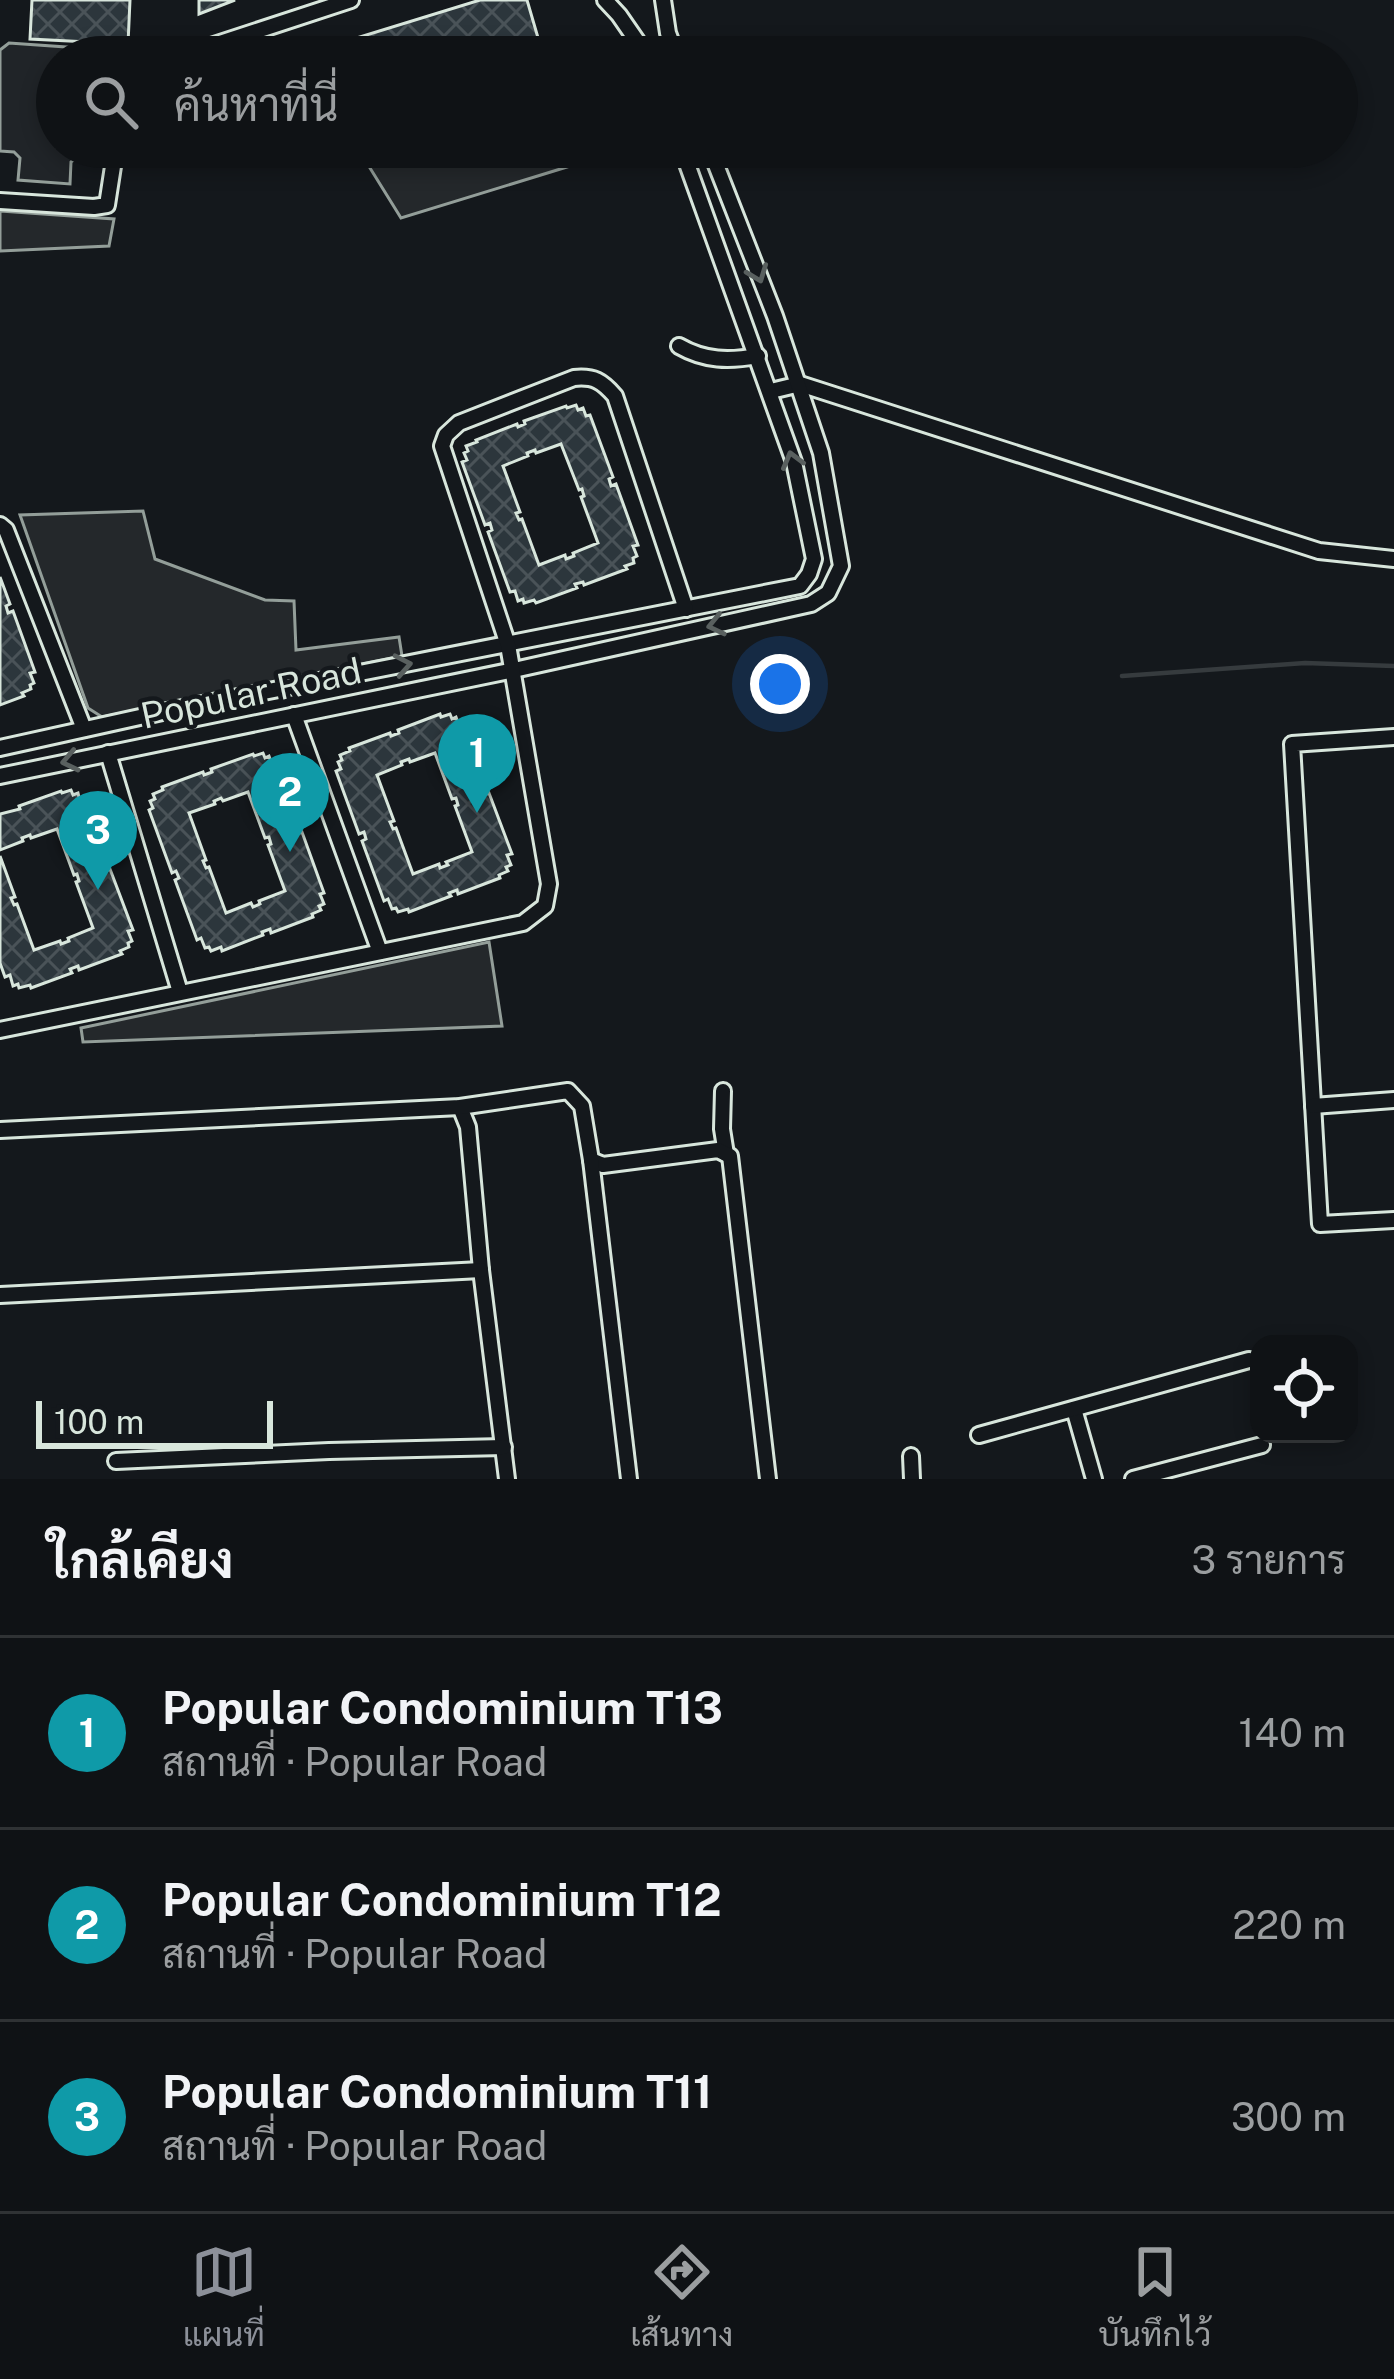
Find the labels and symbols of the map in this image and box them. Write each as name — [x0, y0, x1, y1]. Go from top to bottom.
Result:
one-way arrow — [744, 262, 769, 283]
one-way arrow — [782, 450, 807, 471]
one-way arrow — [707, 611, 727, 636]
street label: Popular Road — [137, 649, 365, 737]
one-way arrow — [392, 653, 412, 679]
your location — [750, 654, 810, 714]
pin: 1 — [438, 714, 516, 813]
one-way arrow — [60, 748, 80, 773]
pin: 2 — [251, 753, 329, 852]
pin: 3 — [59, 791, 137, 890]
scale bar — [36, 1395, 273, 1448]

